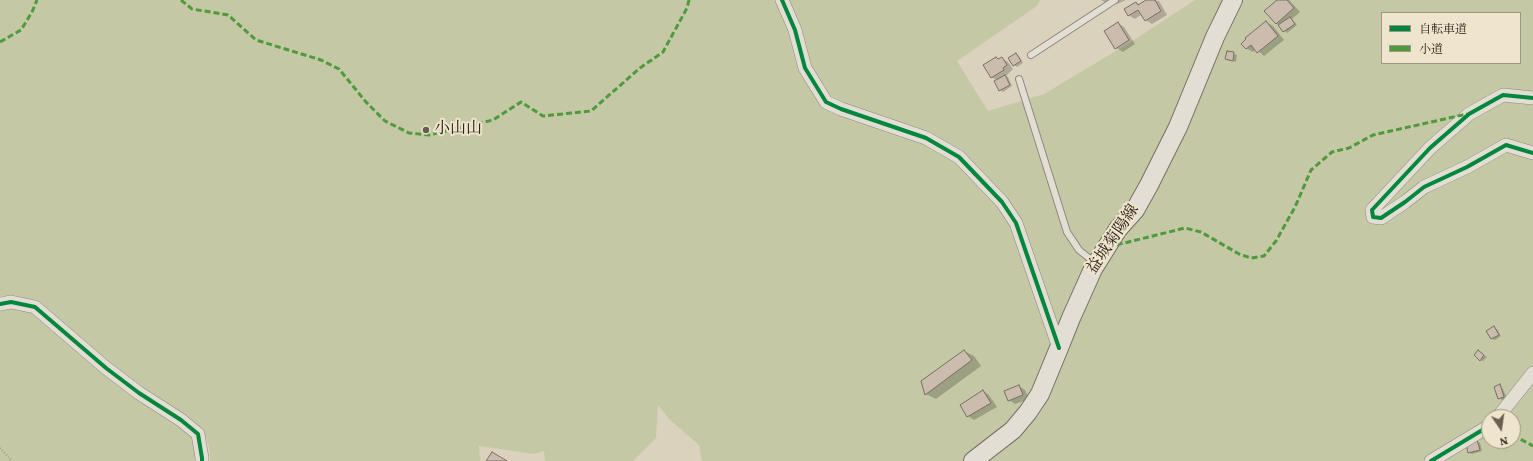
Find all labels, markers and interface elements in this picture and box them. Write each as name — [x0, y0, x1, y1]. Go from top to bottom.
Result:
legend — [1381, 12, 1521, 64]
text: 自転車道 — [1419, 22, 1467, 38]
text: 小道 — [1419, 42, 1443, 58]
place label: 小山山 — [434, 120, 482, 140]
marker: 小山山 — [421, 125, 431, 135]
street label: 益城菊陽線 — [1084, 201, 1144, 279]
north arrow — [1481, 409, 1521, 449]
text: N — [1498, 432, 1509, 448]

